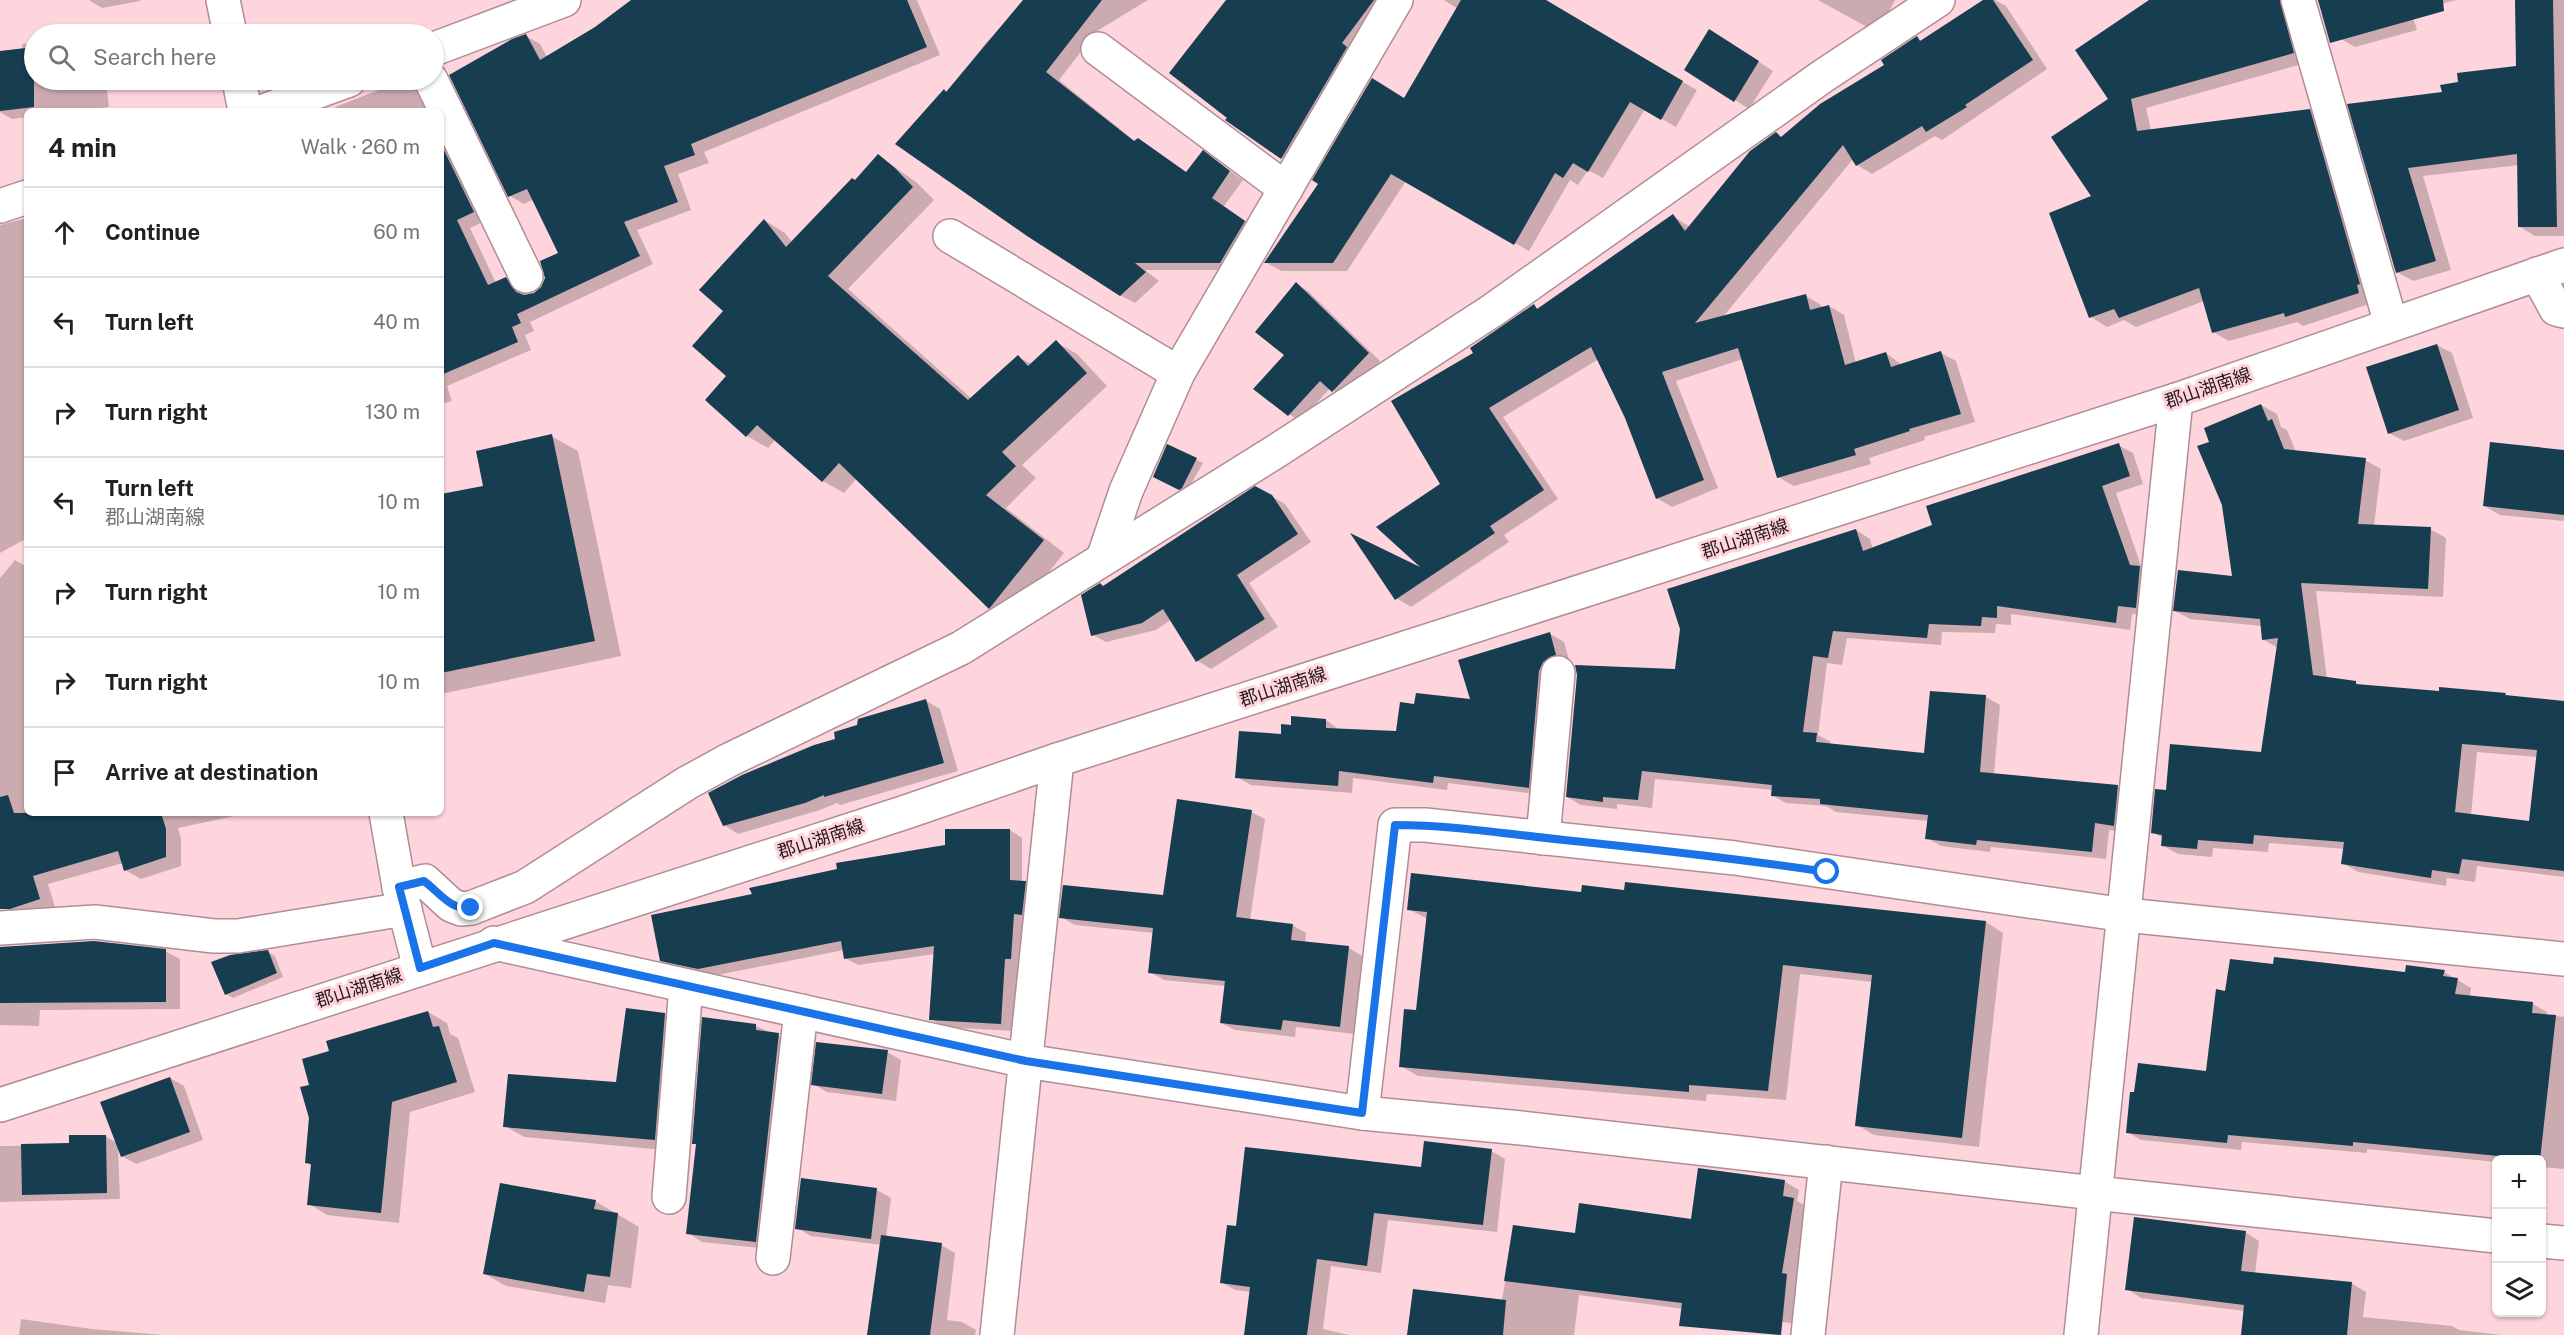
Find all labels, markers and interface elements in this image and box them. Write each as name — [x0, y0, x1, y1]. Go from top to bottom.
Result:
search box — [24, 24, 444, 90]
icon: search — [45, 41, 78, 74]
text: Search here — [93, 44, 217, 70]
text: 4 min — [48, 132, 117, 163]
text: Walk · 260 m — [301, 135, 420, 159]
icon: ahead — [48, 216, 81, 249]
text: Continue — [105, 219, 200, 245]
text: 60 m — [373, 220, 420, 244]
icon: left — [48, 306, 81, 339]
text: Turn left — [105, 309, 194, 335]
text: 40 m — [373, 310, 420, 334]
street label: 郡山湖南線 — [2162, 363, 2254, 412]
icon: right — [48, 396, 81, 429]
text: Turn right — [105, 399, 208, 425]
text: 130 m — [365, 400, 420, 424]
text: Turn left — [105, 475, 194, 501]
icon: left — [48, 486, 81, 519]
text: 10 m — [377, 490, 420, 514]
text: 郡山湖南線 — [105, 505, 205, 529]
street label: 郡山湖南線 — [1699, 515, 1791, 562]
icon: right — [48, 576, 81, 609]
text: Turn right — [105, 579, 208, 605]
text: 10 m — [377, 580, 420, 604]
street label: 郡山湖南線 — [1237, 663, 1329, 710]
icon: right — [48, 666, 81, 699]
text: Turn right — [105, 669, 208, 695]
text: 10 m — [377, 670, 420, 694]
icon: arrive — [48, 756, 81, 789]
text: Arrive at destination — [105, 759, 318, 785]
street label: 郡山湖南線 — [775, 815, 867, 862]
route start — [1813, 858, 1839, 884]
route end — [457, 894, 483, 920]
street label: 郡山湖南線 — [313, 964, 405, 1011]
map controls — [2492, 1155, 2546, 1317]
button: + — [2492, 1155, 2546, 1209]
button: − — [2492, 1209, 2546, 1263]
button: layers — [2492, 1263, 2546, 1317]

